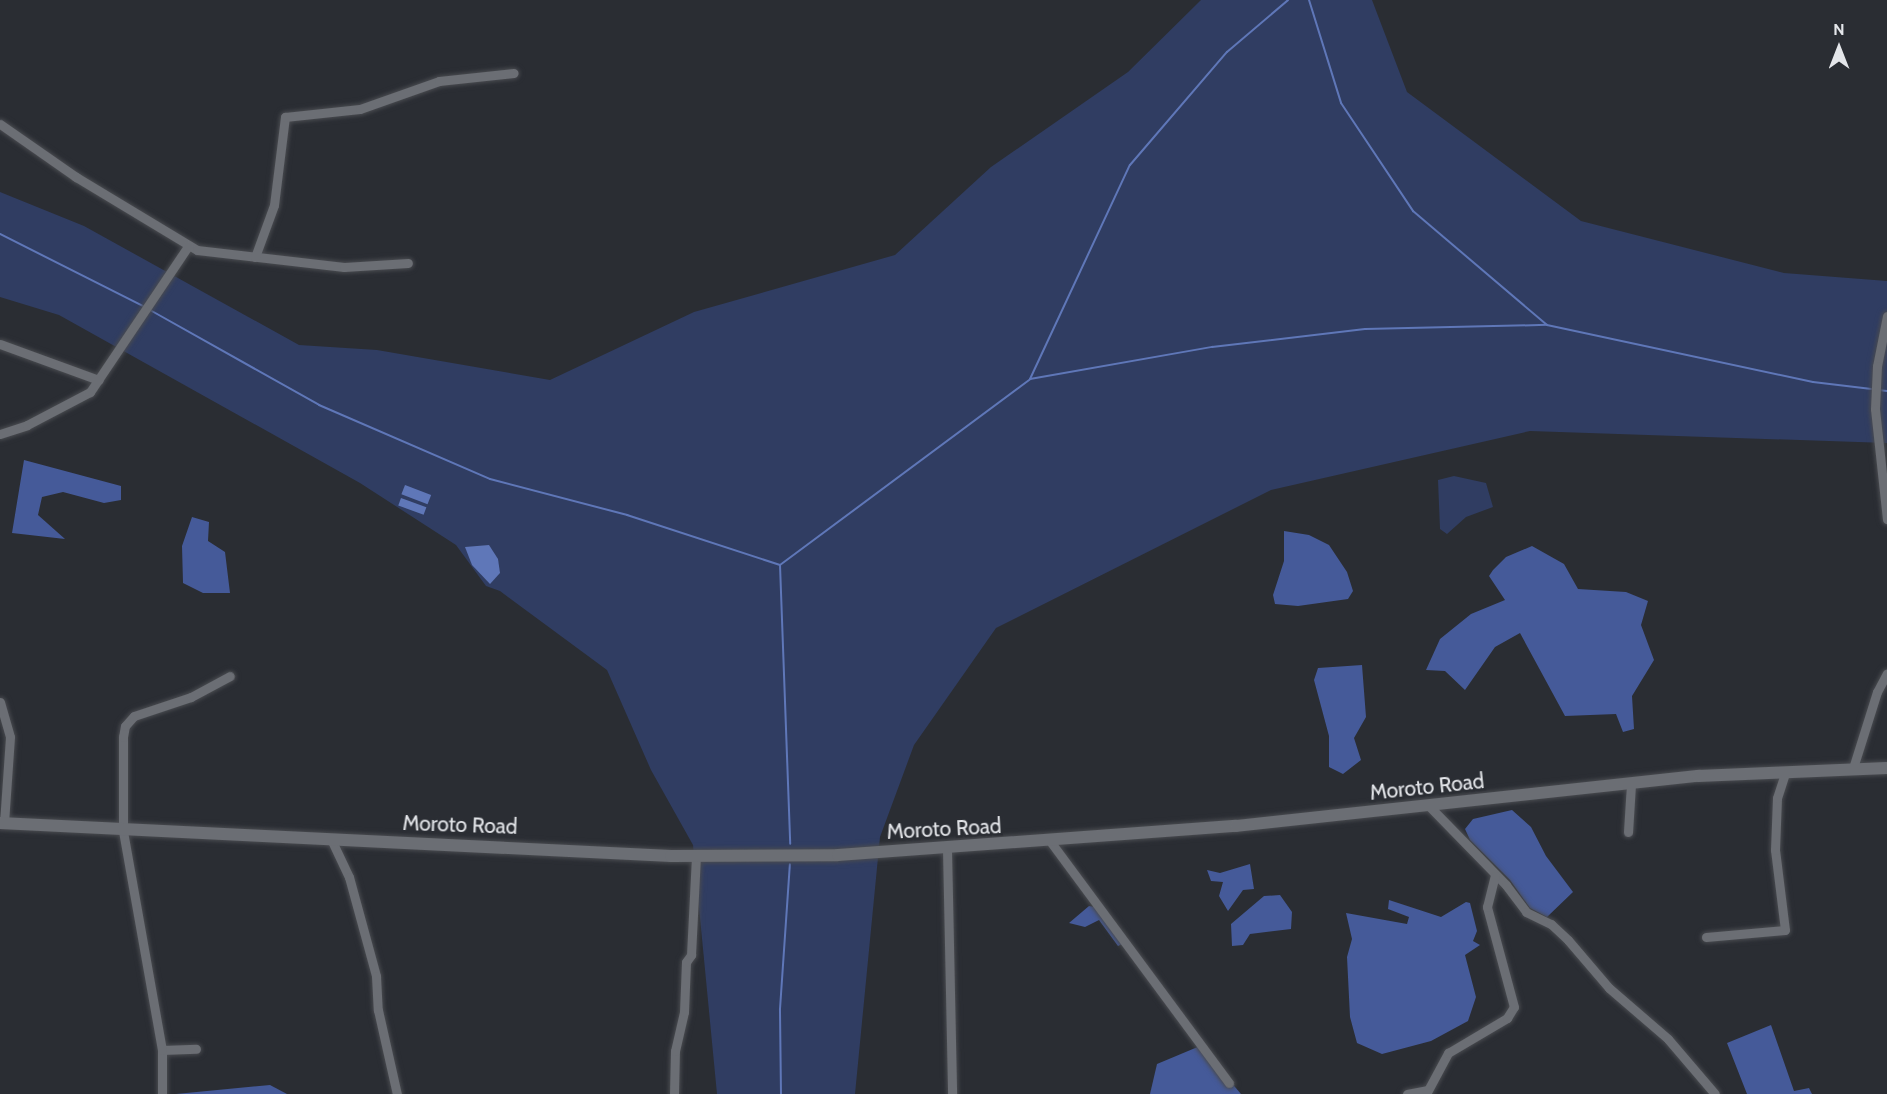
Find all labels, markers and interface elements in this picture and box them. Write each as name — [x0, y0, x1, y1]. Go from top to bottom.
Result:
north arrow — [1809, 18, 1869, 78]
text: N — [1833, 20, 1845, 39]
street label: Moroto Road — [1369, 768, 1485, 806]
street label: Moroto Road — [402, 810, 518, 840]
street label: Moroto Road — [886, 813, 1002, 845]

